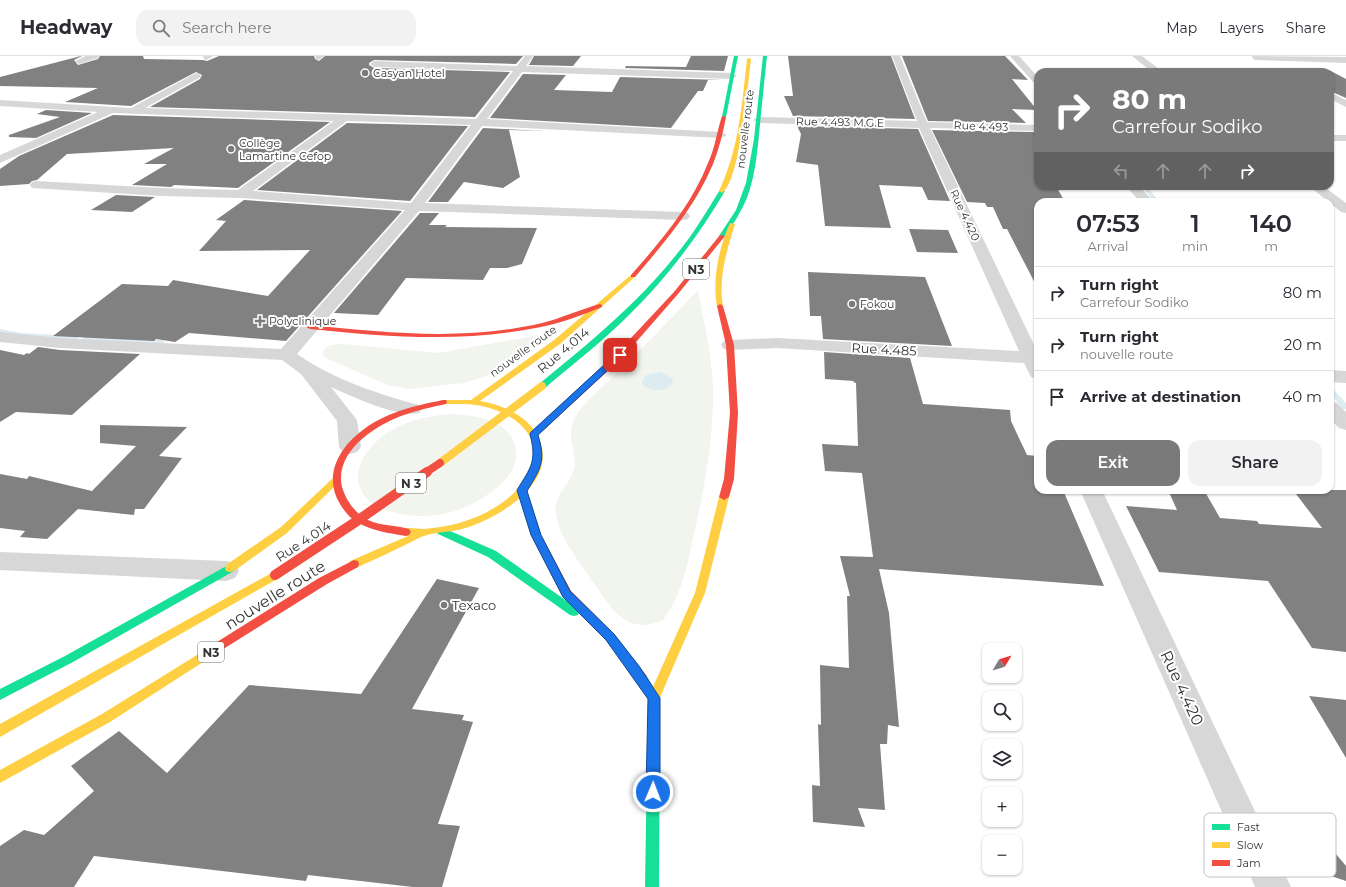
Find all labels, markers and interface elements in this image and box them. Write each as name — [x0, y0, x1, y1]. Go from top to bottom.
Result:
search box — [136, 10, 416, 46]
text: Headway — [20, 16, 112, 39]
icon: search — [150, 17, 172, 39]
text: Search here — [182, 18, 272, 37]
text: Map — [1166, 19, 1197, 37]
text: Layers — [1219, 19, 1264, 37]
text: Share — [1286, 19, 1326, 37]
place label: Casyan Hotel — [373, 66, 445, 80]
marker: Casyan Hotel — [360, 68, 370, 78]
text: 80 m — [1112, 82, 1187, 116]
icon: right — [1046, 84, 1098, 136]
street label: nouvelle route — [733, 89, 757, 169]
street label: Rue 4.493 M.G.E — [796, 114, 884, 130]
text: Carrefour Sodiko — [1112, 116, 1263, 138]
street label: Rue 4.493 — [953, 118, 1009, 134]
place label: Collège Lamartine Cefop — [239, 136, 331, 163]
marker: Collège Lamartine Cefop — [226, 144, 236, 154]
icon: left — [1110, 160, 1132, 182]
icon: ahead — [1152, 160, 1174, 182]
icon: ahead — [1194, 160, 1216, 182]
icon: right — [1236, 160, 1258, 182]
street label: Rue 4.420 — [947, 187, 983, 243]
text: 07:53 — [1076, 209, 1140, 238]
text: 1 — [1191, 209, 1200, 238]
text: 140 — [1250, 209, 1292, 238]
text: Arrival — [1088, 238, 1129, 254]
text: min — [1182, 238, 1208, 254]
text: m — [1264, 238, 1278, 254]
road number: N3 — [683, 259, 709, 279]
text: Turn right — [1080, 275, 1159, 294]
icon: right — [1046, 282, 1068, 304]
text: 80 m — [1283, 283, 1322, 302]
text: Carrefour Sodiko — [1080, 294, 1189, 310]
place label: Fokou — [860, 297, 894, 311]
marker: Fokou — [847, 299, 857, 309]
place label: Polyclinique — [269, 314, 337, 328]
marker: Polyclinique — [254, 315, 266, 327]
street label: nouvelle route — [487, 322, 559, 380]
street label: Rue 4.014 — [534, 323, 592, 376]
text: Turn right — [1080, 327, 1159, 346]
icon: right — [1046, 334, 1068, 356]
text: 20 m — [1284, 335, 1322, 354]
pin — [603, 338, 637, 372]
street label: Rue 4.485 — [851, 339, 917, 359]
icon: arrive — [609, 344, 631, 366]
text: nouvelle route — [1080, 346, 1173, 362]
icon: arrive — [1046, 386, 1068, 408]
text: Arrive at destination — [1080, 387, 1241, 406]
text: 40 m — [1282, 387, 1322, 406]
button: Exit — [1046, 440, 1180, 486]
button: Share — [1188, 440, 1322, 486]
road number: N 3 — [396, 473, 426, 493]
street label: Rue 4.014 — [272, 517, 334, 565]
street label: nouvelle route — [221, 556, 329, 634]
place label: Texaco — [452, 597, 496, 613]
marker: Texaco — [439, 600, 449, 610]
road number: N3 — [198, 642, 224, 662]
north arrow — [982, 643, 1022, 683]
map controls — [982, 643, 1022, 875]
street label: Rue 4.420 — [1156, 648, 1208, 728]
button: search — [982, 691, 1022, 731]
button: layers — [982, 739, 1022, 779]
position arrow — [632, 771, 674, 813]
button: + — [982, 787, 1022, 827]
legend — [1204, 813, 1336, 877]
text: Fast — [1237, 820, 1261, 834]
button: − — [982, 835, 1022, 875]
text: Slow — [1237, 838, 1263, 852]
text: Jam — [1236, 856, 1261, 870]

